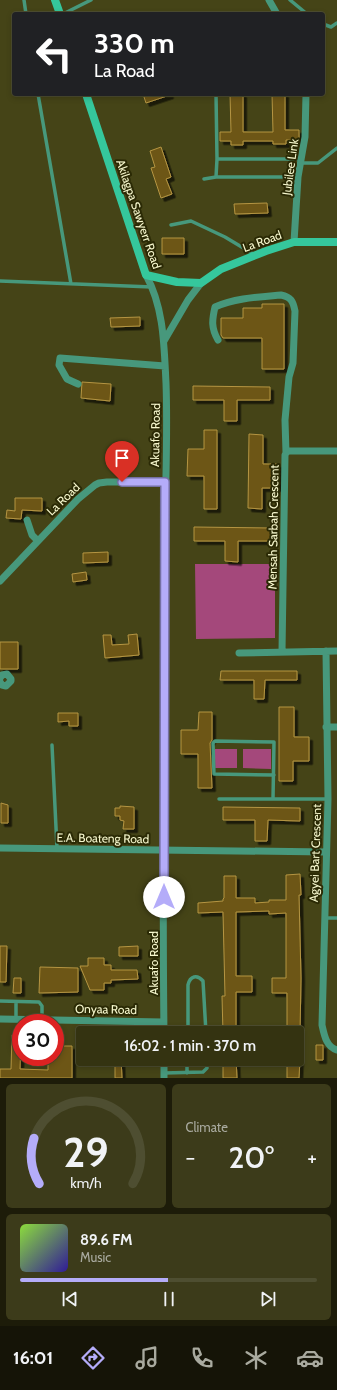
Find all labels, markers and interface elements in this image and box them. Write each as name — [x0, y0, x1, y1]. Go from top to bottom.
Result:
text: 330 m — [94, 26, 175, 60]
icon: left — [28, 28, 80, 80]
text: La Road — [94, 60, 155, 82]
street label: Jubilee Link — [278, 137, 301, 197]
street label: Akilagpa Sawyerr Road — [113, 157, 165, 271]
street label: La Road — [240, 227, 284, 255]
street label: Akuafo Road — [147, 403, 163, 467]
pin — [105, 441, 139, 482]
icon: arrive — [111, 447, 133, 469]
street label: Mensah Sarbah Crescent — [264, 464, 282, 590]
street label: La Road — [43, 480, 83, 518]
street label: Agyei Bart Crescent — [306, 804, 324, 902]
street label: E.A. Boateng Road — [57, 830, 149, 846]
position arrow — [143, 876, 185, 918]
street label: Akuafo Road — [146, 931, 161, 995]
street label: Onyaa Road — [75, 1001, 137, 1017]
speed limit sign: 30 — [12, 1014, 64, 1066]
text: 16:02 · 1 min · 370 m — [124, 1037, 256, 1055]
text: Climate — [186, 1119, 228, 1135]
text: 29 — [63, 1127, 108, 1177]
text: 20° — [228, 1139, 274, 1176]
text: − — [186, 1144, 195, 1171]
text: + — [307, 1144, 317, 1171]
text: km/h — [70, 1174, 101, 1192]
text: 89.6 FM — [80, 1231, 133, 1249]
text: Music — [80, 1249, 111, 1265]
icon: previous — [59, 1288, 81, 1310]
icon: pause — [158, 1288, 180, 1310]
icon: next — [257, 1288, 279, 1310]
icon: directions — [79, 1344, 107, 1372]
icon: music — [133, 1344, 161, 1372]
icon: phone — [188, 1344, 216, 1372]
icon: climate — [242, 1344, 270, 1372]
icon: car — [296, 1344, 324, 1372]
text: 16:01 — [13, 1347, 53, 1369]

